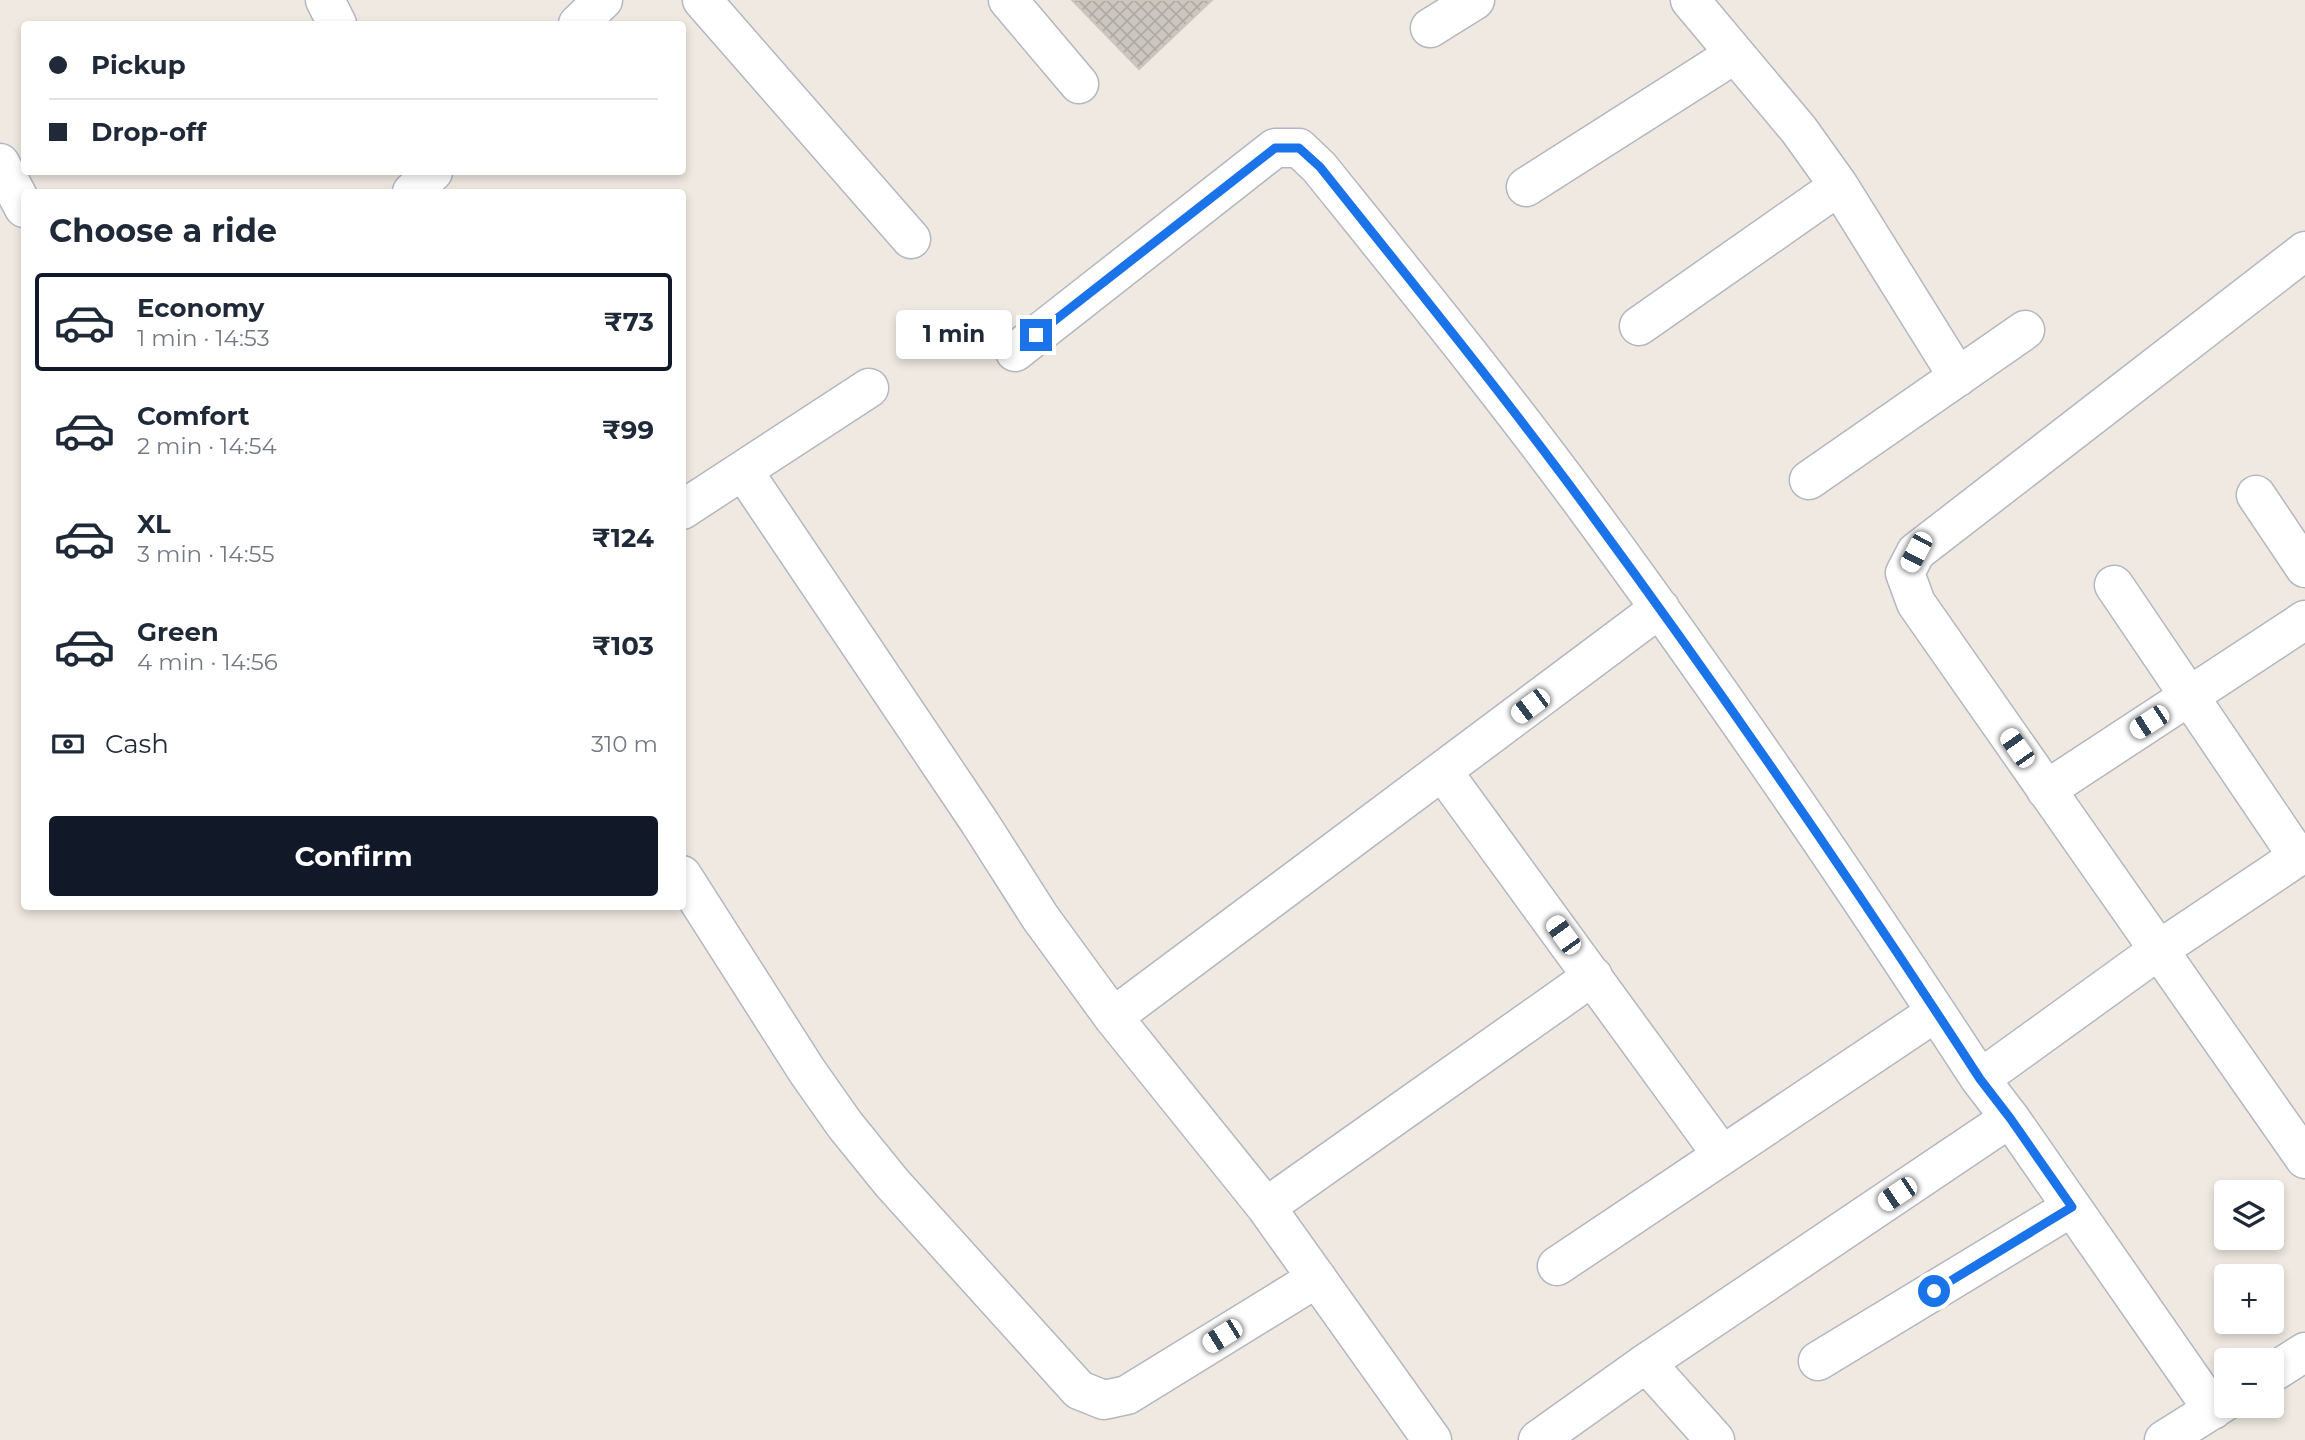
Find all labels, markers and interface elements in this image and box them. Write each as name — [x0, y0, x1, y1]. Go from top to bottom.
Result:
text: Pickup — [91, 49, 186, 81]
text: Drop-off — [91, 116, 206, 148]
text: Choose a ride — [49, 211, 277, 250]
icon: car — [53, 291, 116, 354]
text: Economy — [137, 292, 264, 324]
text: ₹73 — [604, 306, 654, 338]
callout: 1 min — [896, 310, 1012, 360]
route end — [1020, 319, 1052, 351]
text: 1 min — [923, 320, 985, 348]
text: 1 min · 14:53 — [137, 324, 270, 352]
icon: car — [53, 399, 116, 462]
text: Comfort — [137, 400, 249, 432]
text: ₹99 — [602, 414, 654, 446]
text: 2 min · 14:54 — [137, 432, 277, 460]
icon: car — [53, 507, 116, 570]
text: XL — [137, 508, 171, 540]
text: ₹124 — [592, 522, 654, 554]
car — [1897, 529, 1936, 575]
text: 3 min · 14:55 — [137, 540, 274, 568]
icon: car — [53, 615, 116, 678]
text: Green — [137, 616, 219, 648]
text: ₹103 — [592, 630, 654, 662]
text: 4 min · 14:56 — [137, 648, 278, 676]
car — [1507, 685, 1554, 727]
car — [2126, 702, 2173, 742]
icon: cash — [49, 725, 87, 763]
car — [1997, 725, 2038, 771]
text: Cash — [105, 728, 169, 760]
text: 310 m — [591, 730, 658, 758]
button: Confirm — [49, 816, 658, 896]
car — [1543, 912, 1584, 958]
car — [1874, 1174, 1921, 1214]
map controls — [2214, 1180, 2284, 1418]
button: layers — [2214, 1180, 2284, 1250]
button: + — [2214, 1264, 2284, 1334]
route start — [1918, 1275, 1950, 1307]
car — [1199, 1316, 1246, 1356]
button: − — [2214, 1348, 2284, 1418]

